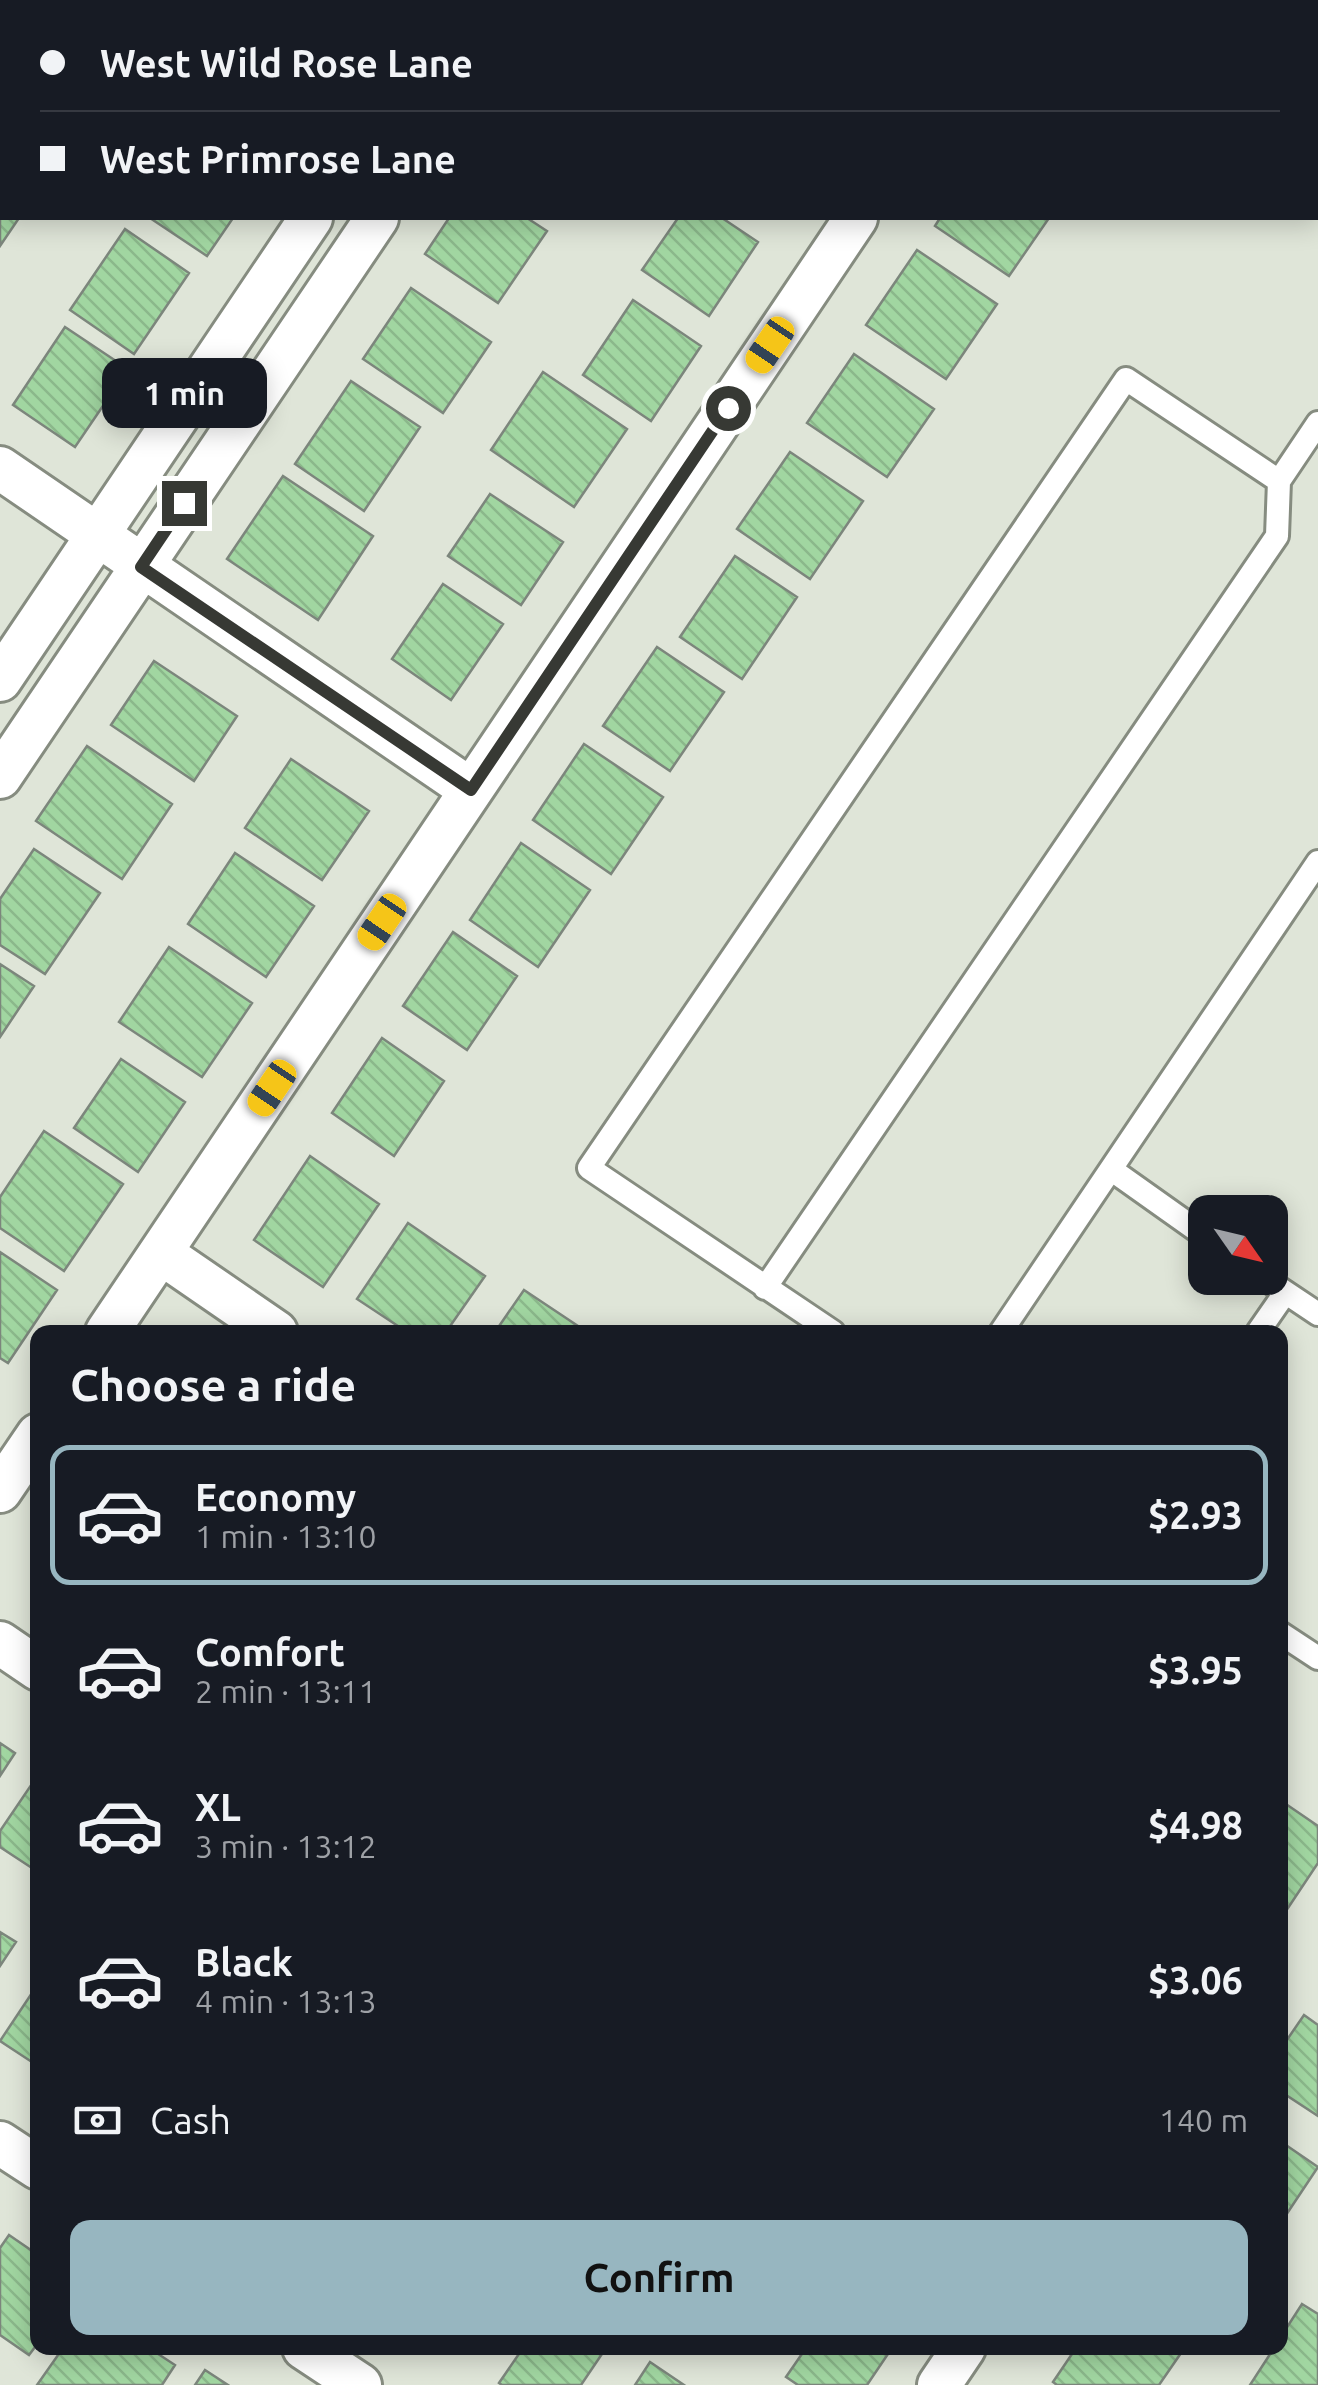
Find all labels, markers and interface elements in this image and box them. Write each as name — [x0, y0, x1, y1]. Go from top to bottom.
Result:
text: West Wild Rose Lane — [100, 42, 473, 84]
text: West Primrose Lane — [100, 138, 456, 180]
car — [741, 312, 799, 378]
callout: 1 min — [101, 358, 266, 428]
text: 1 min — [144, 375, 225, 411]
route start — [706, 386, 751, 431]
route end — [162, 481, 207, 526]
car — [353, 889, 411, 955]
car — [243, 1055, 301, 1121]
north arrow — [1188, 1195, 1288, 1295]
map controls — [1188, 1195, 1288, 1295]
text: Choose a ride — [70, 1359, 356, 1410]
icon: car — [75, 1470, 165, 1560]
text: Economy — [195, 1476, 356, 1518]
text: $2.93 — [1148, 1494, 1243, 1536]
text: 1 min · 13:10 — [195, 1518, 377, 1554]
icon: car — [75, 1625, 165, 1715]
text: Comfort — [195, 1631, 345, 1673]
text: $3.95 — [1148, 1649, 1243, 1691]
text: 2 min · 13:11 — [195, 1673, 377, 1709]
icon: car — [75, 1780, 165, 1870]
text: XL — [195, 1786, 241, 1828]
text: $4.98 — [1148, 1804, 1243, 1846]
text: 3 min · 13:12 — [195, 1828, 377, 1864]
icon: car — [75, 1935, 165, 2025]
text: Black — [195, 1941, 293, 1983]
text: $3.06 — [1148, 1959, 1243, 2001]
text: 4 min · 13:13 — [195, 1983, 377, 2019]
icon: cash — [70, 2093, 125, 2148]
text: Cash — [150, 2099, 231, 2141]
text: 140 m — [1159, 2102, 1248, 2138]
button: Confirm — [70, 2220, 1248, 2335]

